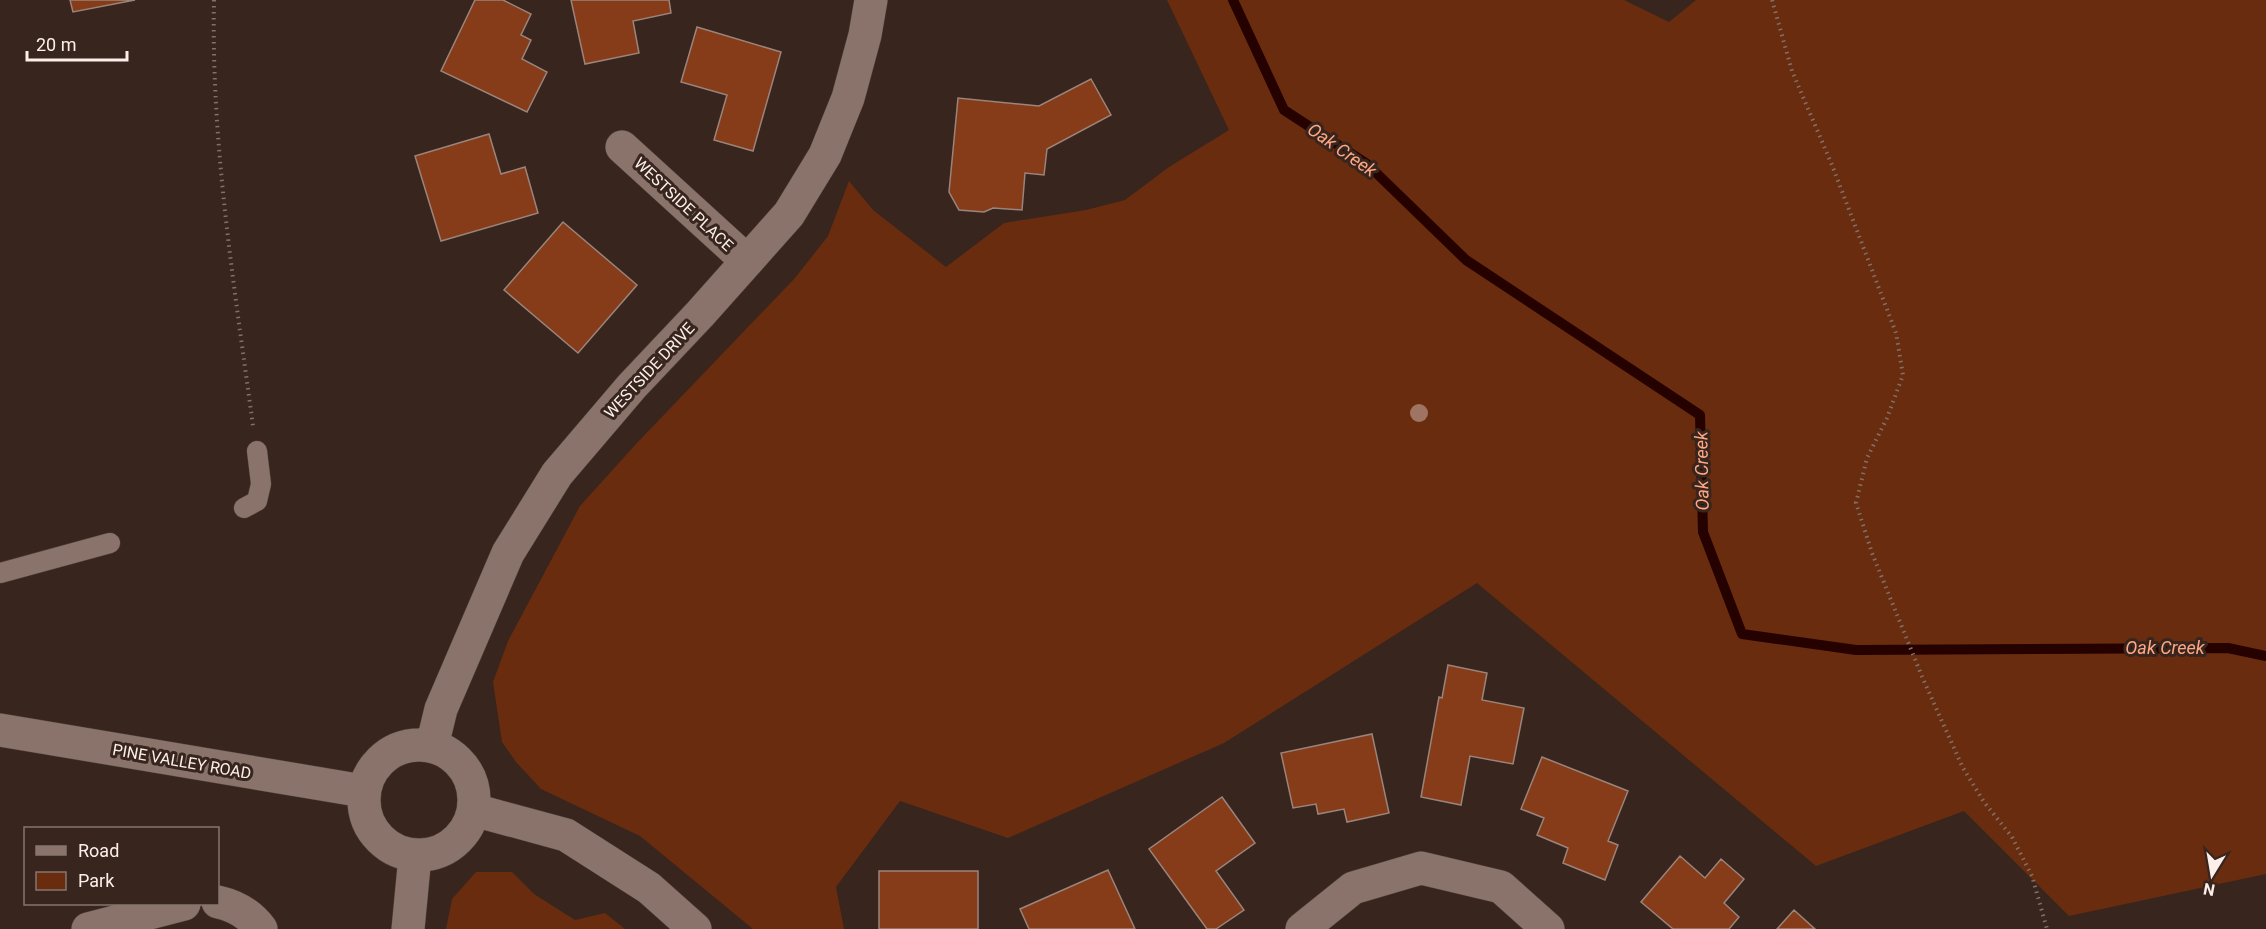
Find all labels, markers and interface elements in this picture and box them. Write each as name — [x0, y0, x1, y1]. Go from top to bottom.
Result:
scale bar — [27, 24, 128, 62]
text: 20 m — [36, 34, 76, 55]
water label: Oak Creek — [1304, 118, 1382, 182]
street label: WESTSIDE PLACE — [630, 154, 737, 255]
street label: WESTSIDE DRIVE — [600, 319, 698, 422]
water label: Oak Creek — [1690, 430, 1713, 511]
water label: Oak Creek — [2125, 637, 2206, 658]
street label: PINE VALLEY ROAD — [111, 740, 253, 783]
legend — [24, 827, 219, 905]
text: Road — [78, 840, 119, 861]
north arrow — [2182, 845, 2242, 905]
text: Park — [78, 870, 115, 891]
text: N — [2202, 879, 2217, 900]

